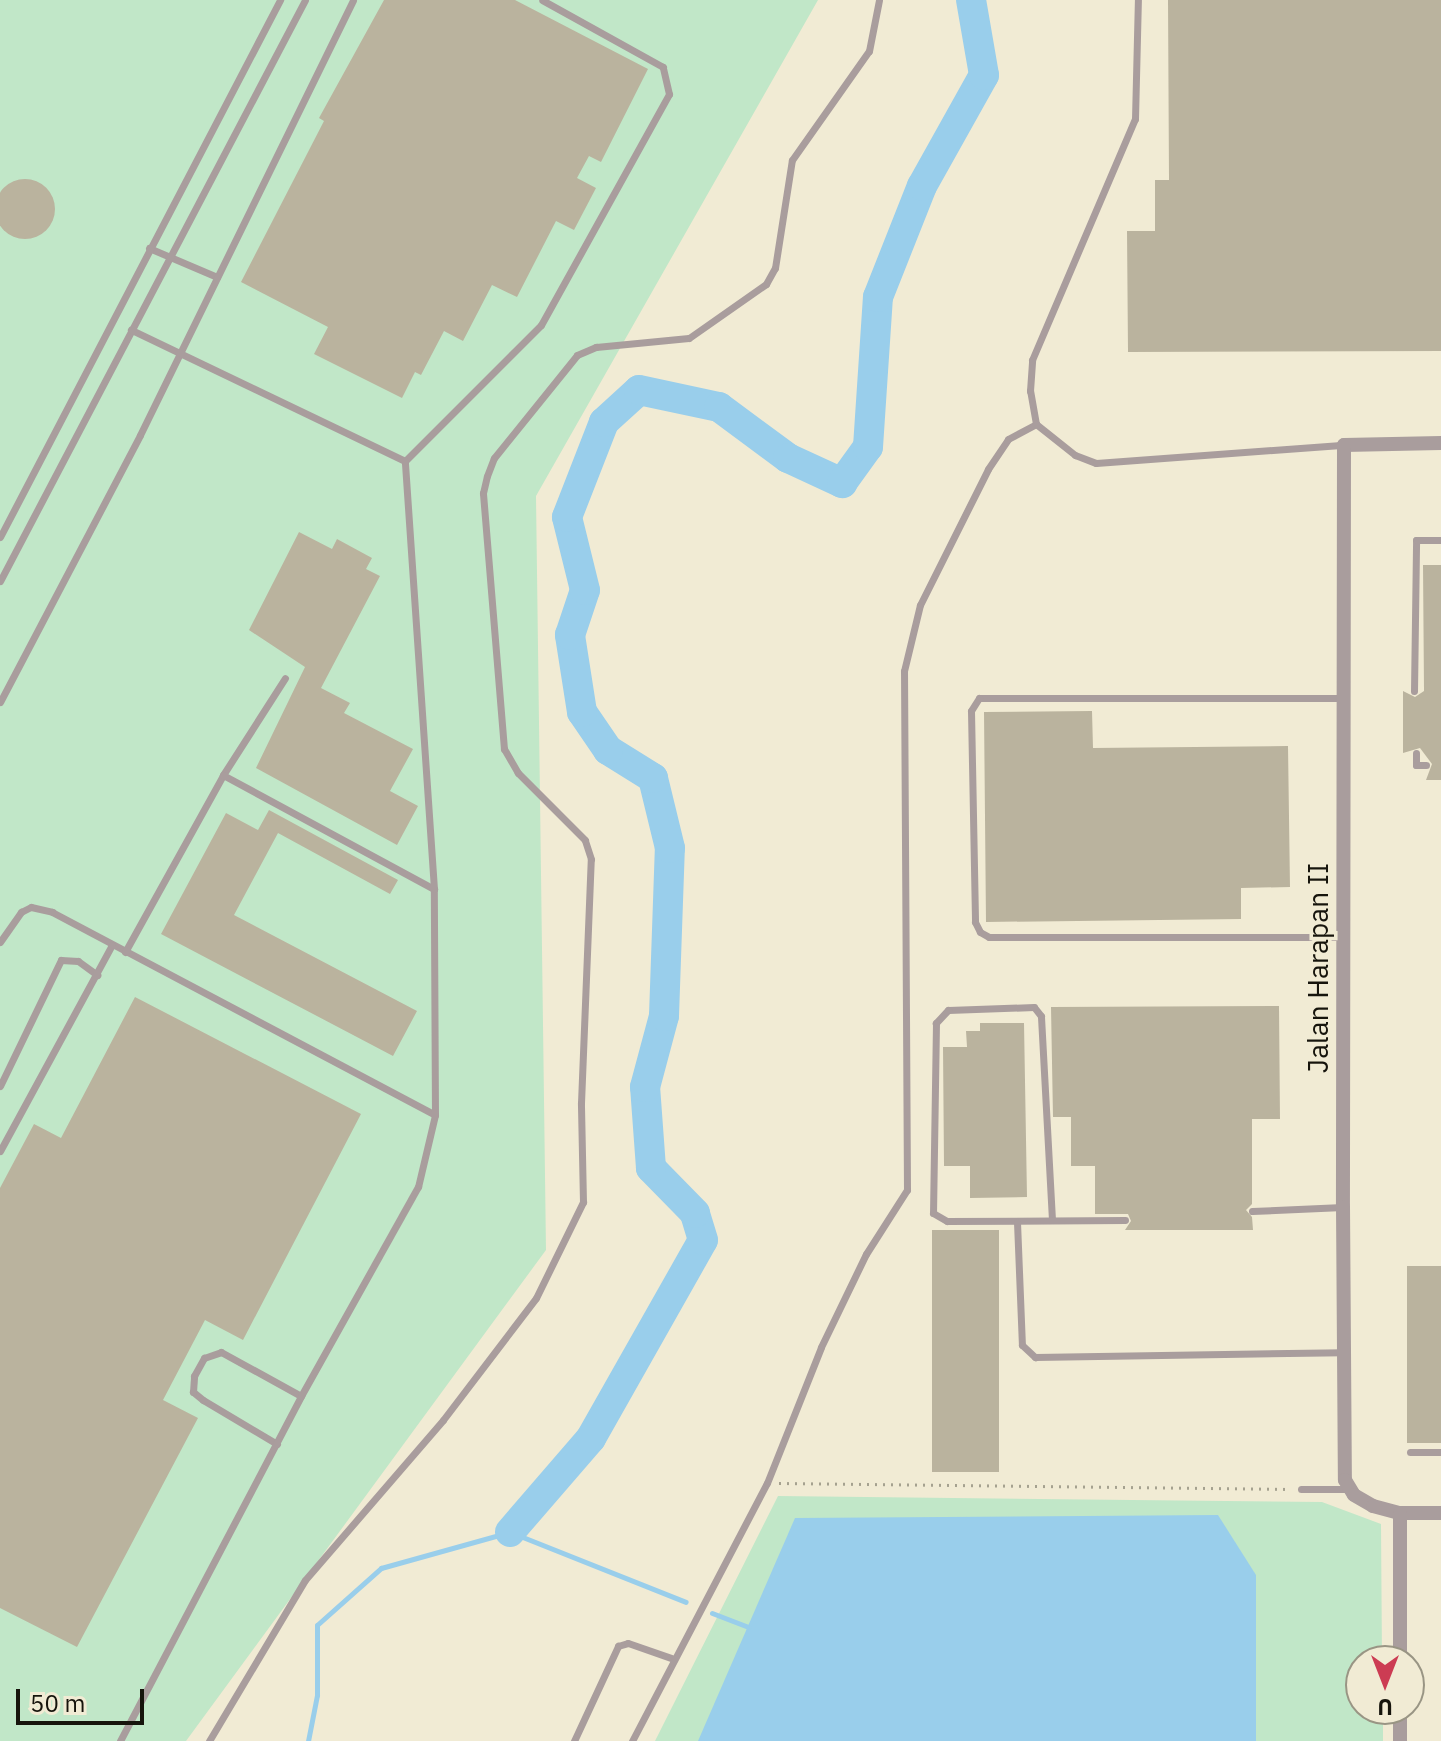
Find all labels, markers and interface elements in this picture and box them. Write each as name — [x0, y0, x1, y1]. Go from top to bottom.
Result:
street label: Jalan Harapan II — [1301, 863, 1335, 1073]
north arrow — [1345, 1645, 1425, 1725]
scale bar — [20, 1673, 148, 1723]
text: 50 m — [30, 1687, 85, 1719]
text: U — [1377, 1693, 1393, 1722]

